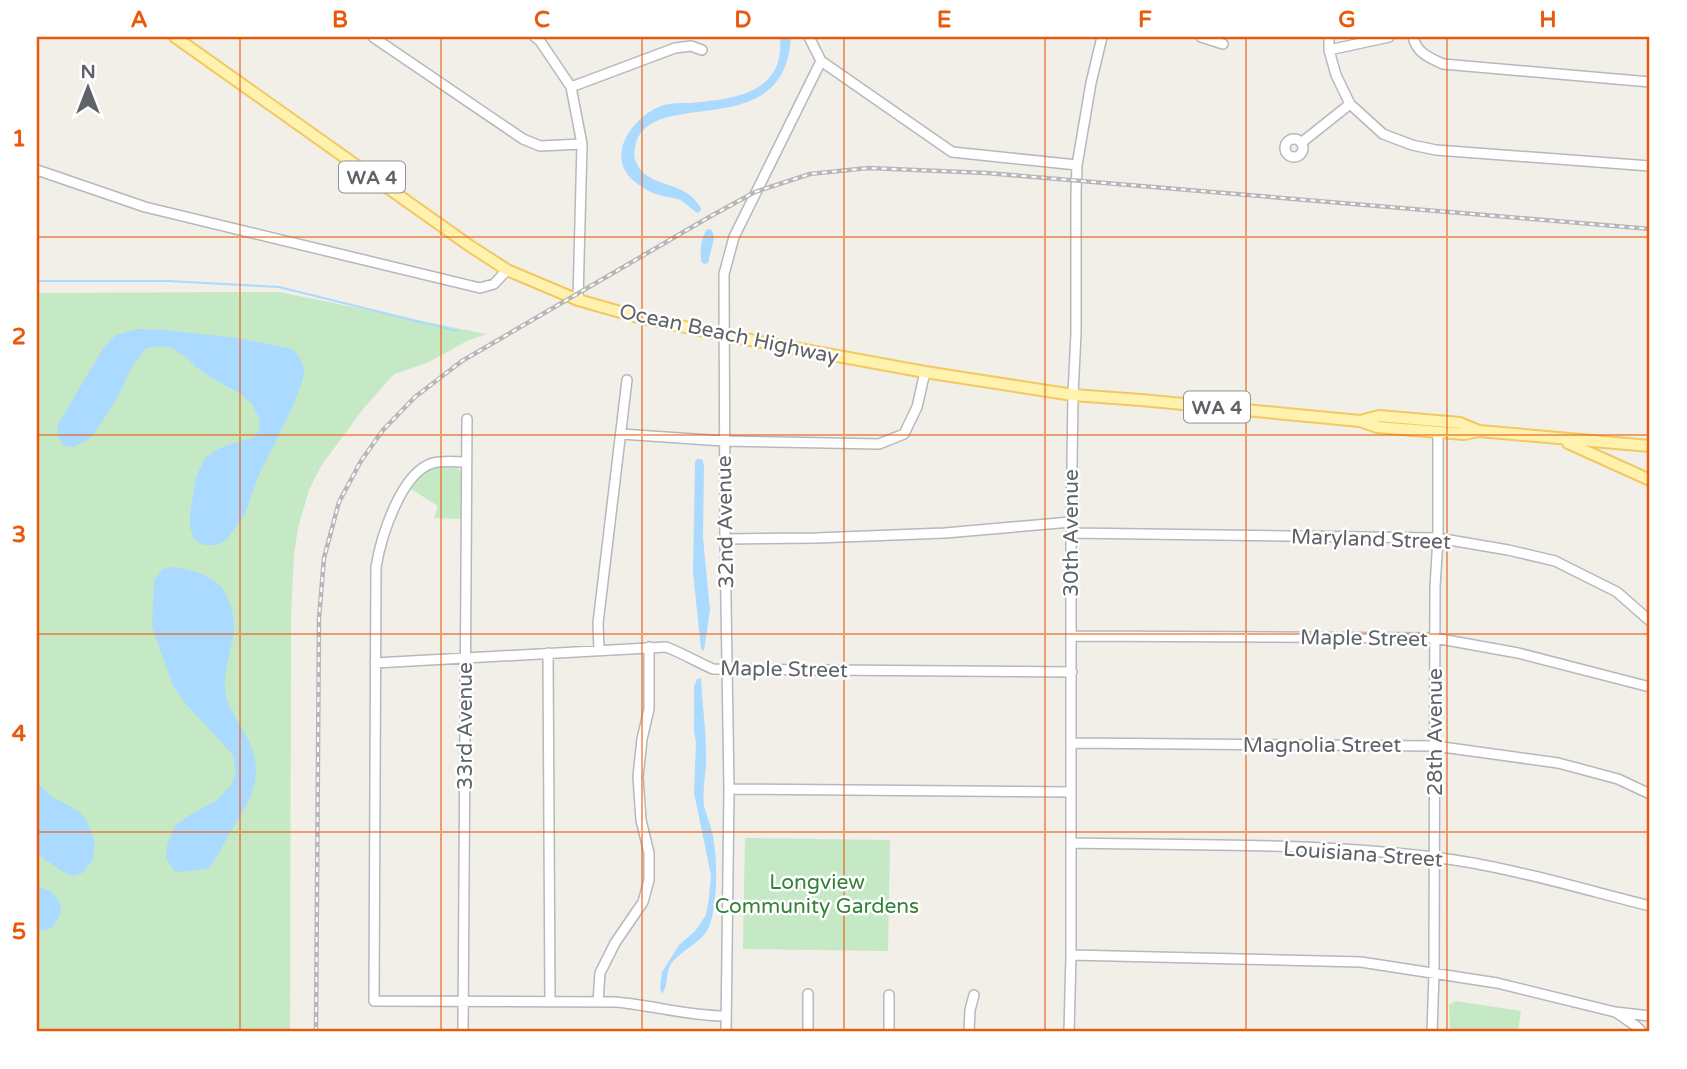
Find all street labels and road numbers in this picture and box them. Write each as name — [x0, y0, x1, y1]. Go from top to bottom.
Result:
road number: WA 4 — [339, 162, 405, 192]
street label: Ocean Beach Highway — [617, 299, 841, 370]
road number: WA 4 — [1184, 392, 1250, 422]
street label: 32nd Avenue — [712, 455, 739, 589]
street label: 30th Avenue — [1059, 469, 1084, 597]
street label: Maryland Street — [1291, 524, 1451, 555]
street label: Maple Street — [1300, 625, 1428, 652]
street label: Maple Street — [720, 656, 848, 683]
street label: 33rd Avenue — [453, 662, 478, 790]
street label: 28th Avenue — [1423, 668, 1448, 796]
street label: Magnolia Street — [1243, 733, 1401, 758]
street label: Louisiana Street — [1282, 836, 1444, 873]

